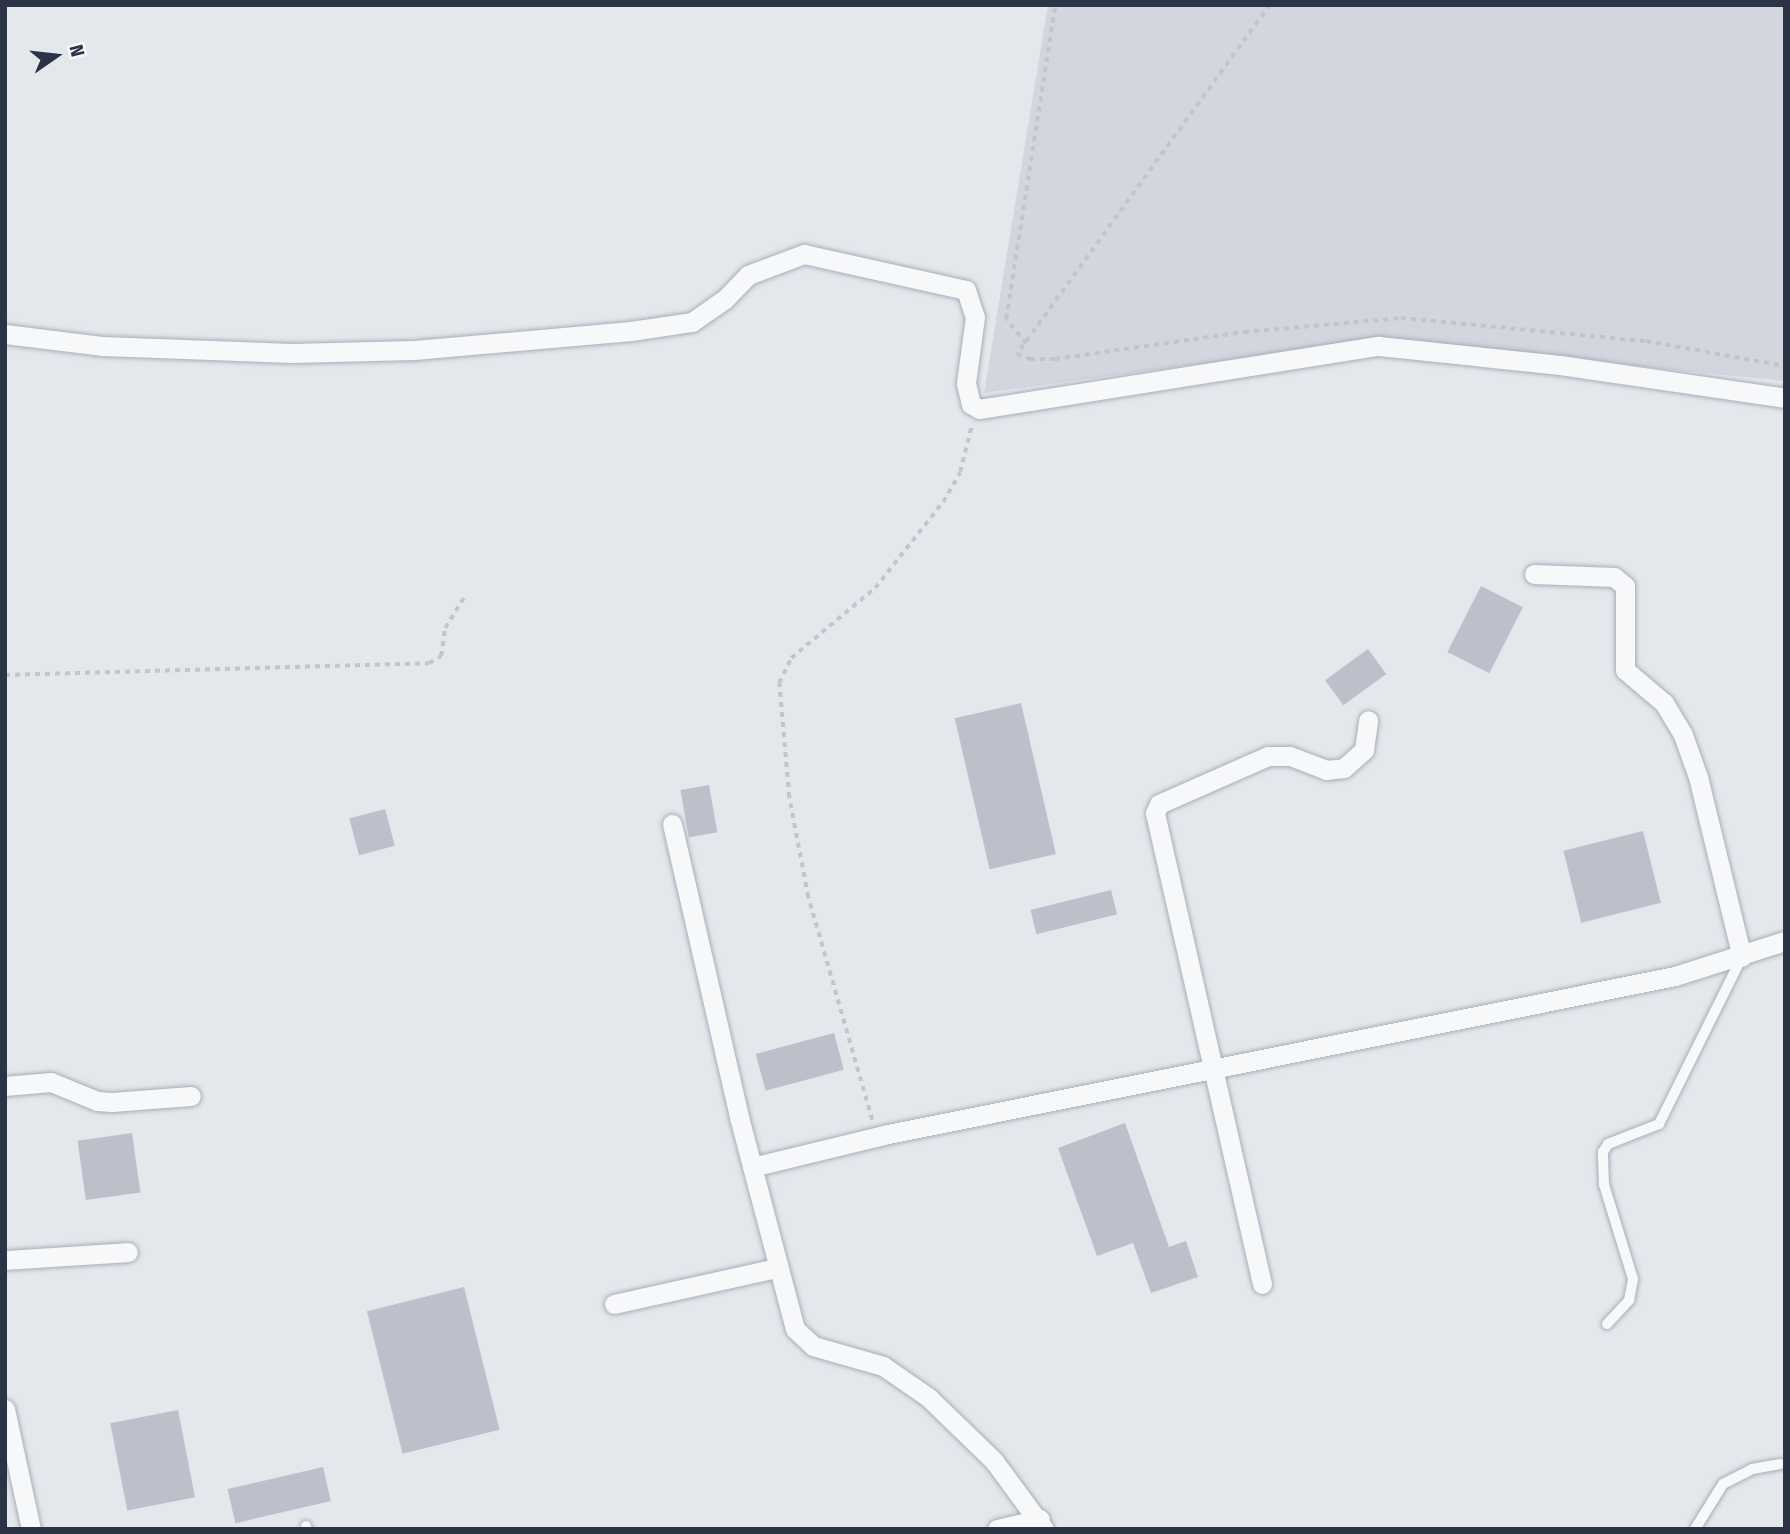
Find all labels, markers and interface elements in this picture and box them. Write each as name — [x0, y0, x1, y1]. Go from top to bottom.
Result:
north arrow — [21, 21, 91, 91]
text: N — [64, 42, 89, 59]

